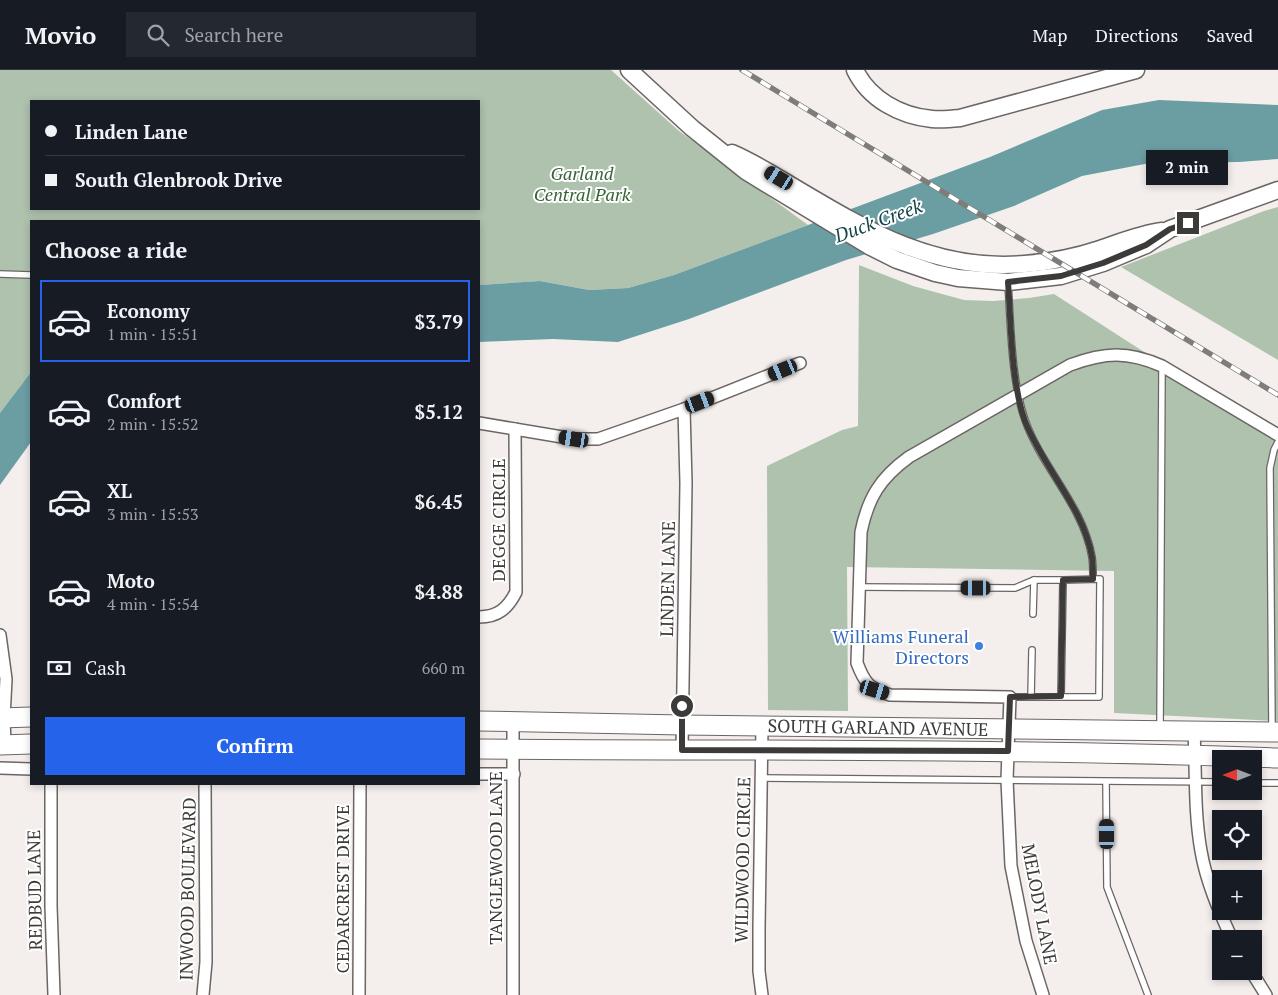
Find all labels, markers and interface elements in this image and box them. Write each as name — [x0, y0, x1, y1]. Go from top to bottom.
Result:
search box — [126, 12, 476, 57]
text: Movio — [25, 19, 96, 51]
icon: search — [144, 21, 172, 49]
text: Search here — [184, 22, 283, 47]
text: Map — [1032, 23, 1067, 47]
text: Directions — [1095, 23, 1178, 47]
text: Saved — [1206, 23, 1253, 47]
text: Linden Lane — [75, 119, 188, 144]
callout: 2 min — [1147, 150, 1229, 186]
text: 2 min — [1165, 156, 1209, 178]
park label: Garland Central Park — [534, 161, 631, 206]
car — [762, 164, 795, 192]
text: South Glenbrook Drive — [75, 167, 283, 192]
water label: Duck Creek — [830, 192, 926, 248]
route end — [1177, 212, 1199, 234]
text: Choose a ride — [45, 235, 187, 264]
text: Economy — [107, 298, 190, 323]
icon: car — [47, 299, 92, 344]
text: $3.79 — [414, 309, 463, 334]
text: 1 min · 15:51 — [107, 323, 199, 345]
car — [766, 357, 799, 383]
text: Comfort — [107, 388, 182, 413]
icon: car — [47, 389, 92, 434]
car — [683, 390, 716, 414]
text: $5.12 — [414, 399, 463, 424]
text: 2 min · 15:52 — [107, 413, 199, 435]
car — [558, 429, 589, 449]
street label: DEGGE CIRCLE — [486, 458, 510, 582]
text: XL — [107, 478, 132, 503]
icon: car — [47, 479, 92, 524]
text: $6.45 — [414, 489, 463, 514]
text: 3 min · 15:53 — [107, 503, 199, 525]
street label: LINDEN LANE — [654, 521, 680, 637]
text: Moto — [107, 568, 155, 593]
icon: car — [47, 569, 92, 614]
text: $4.88 — [414, 579, 463, 604]
car — [961, 581, 991, 596]
text: 4 min · 15:54 — [107, 593, 199, 615]
place label: Williams Funeral Directors — [832, 624, 969, 669]
marker: Williams Funeral Directors — [973, 640, 985, 652]
icon: cash — [45, 654, 73, 682]
text: Cash — [85, 655, 126, 680]
text: 660 m — [422, 657, 465, 679]
car — [858, 678, 891, 702]
route start — [671, 695, 693, 717]
street label: SOUTH GARLAND AVENUE — [767, 713, 989, 741]
button: Confirm — [45, 717, 465, 775]
north arrow — [1212, 750, 1262, 800]
map controls — [1212, 750, 1262, 980]
street label: TANGLEWOOD LANE — [483, 771, 507, 945]
street label: WILDWOOD CIRCLE — [729, 777, 755, 943]
street label: INWOOD BOULEVARD — [173, 797, 201, 981]
street label: CEDARCREST DRIVE — [330, 804, 354, 974]
button: locate — [1212, 810, 1262, 860]
car — [1099, 819, 1114, 849]
street label: REDBUD LANE — [21, 829, 47, 951]
street label: MELODY LANE — [1017, 842, 1063, 966]
button: + — [1212, 870, 1262, 920]
button: − — [1212, 930, 1262, 980]

